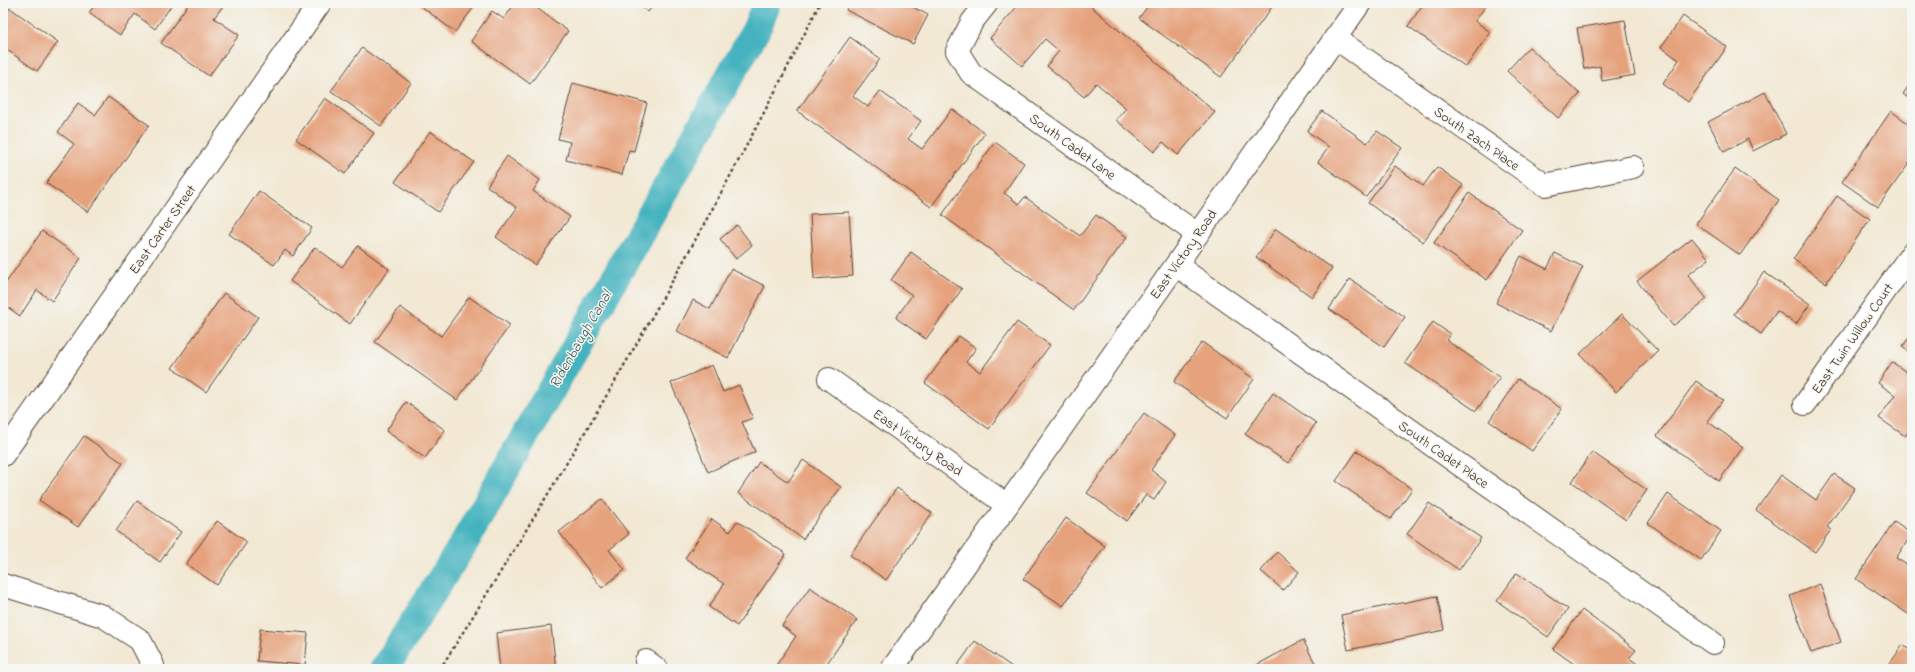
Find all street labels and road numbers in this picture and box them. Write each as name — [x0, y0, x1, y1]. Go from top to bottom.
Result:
street label: South Zach Place — [1429, 102, 1524, 177]
street label: South Cadet Lane — [1024, 109, 1120, 186]
street label: East Carter Street — [124, 181, 202, 279]
street label: East Victory Road — [1145, 206, 1224, 305]
street label: East Twin Willow Court — [1807, 279, 1900, 399]
street label: East Victory Road — [867, 404, 966, 483]
street label: South Cadet Place — [1394, 416, 1493, 495]

